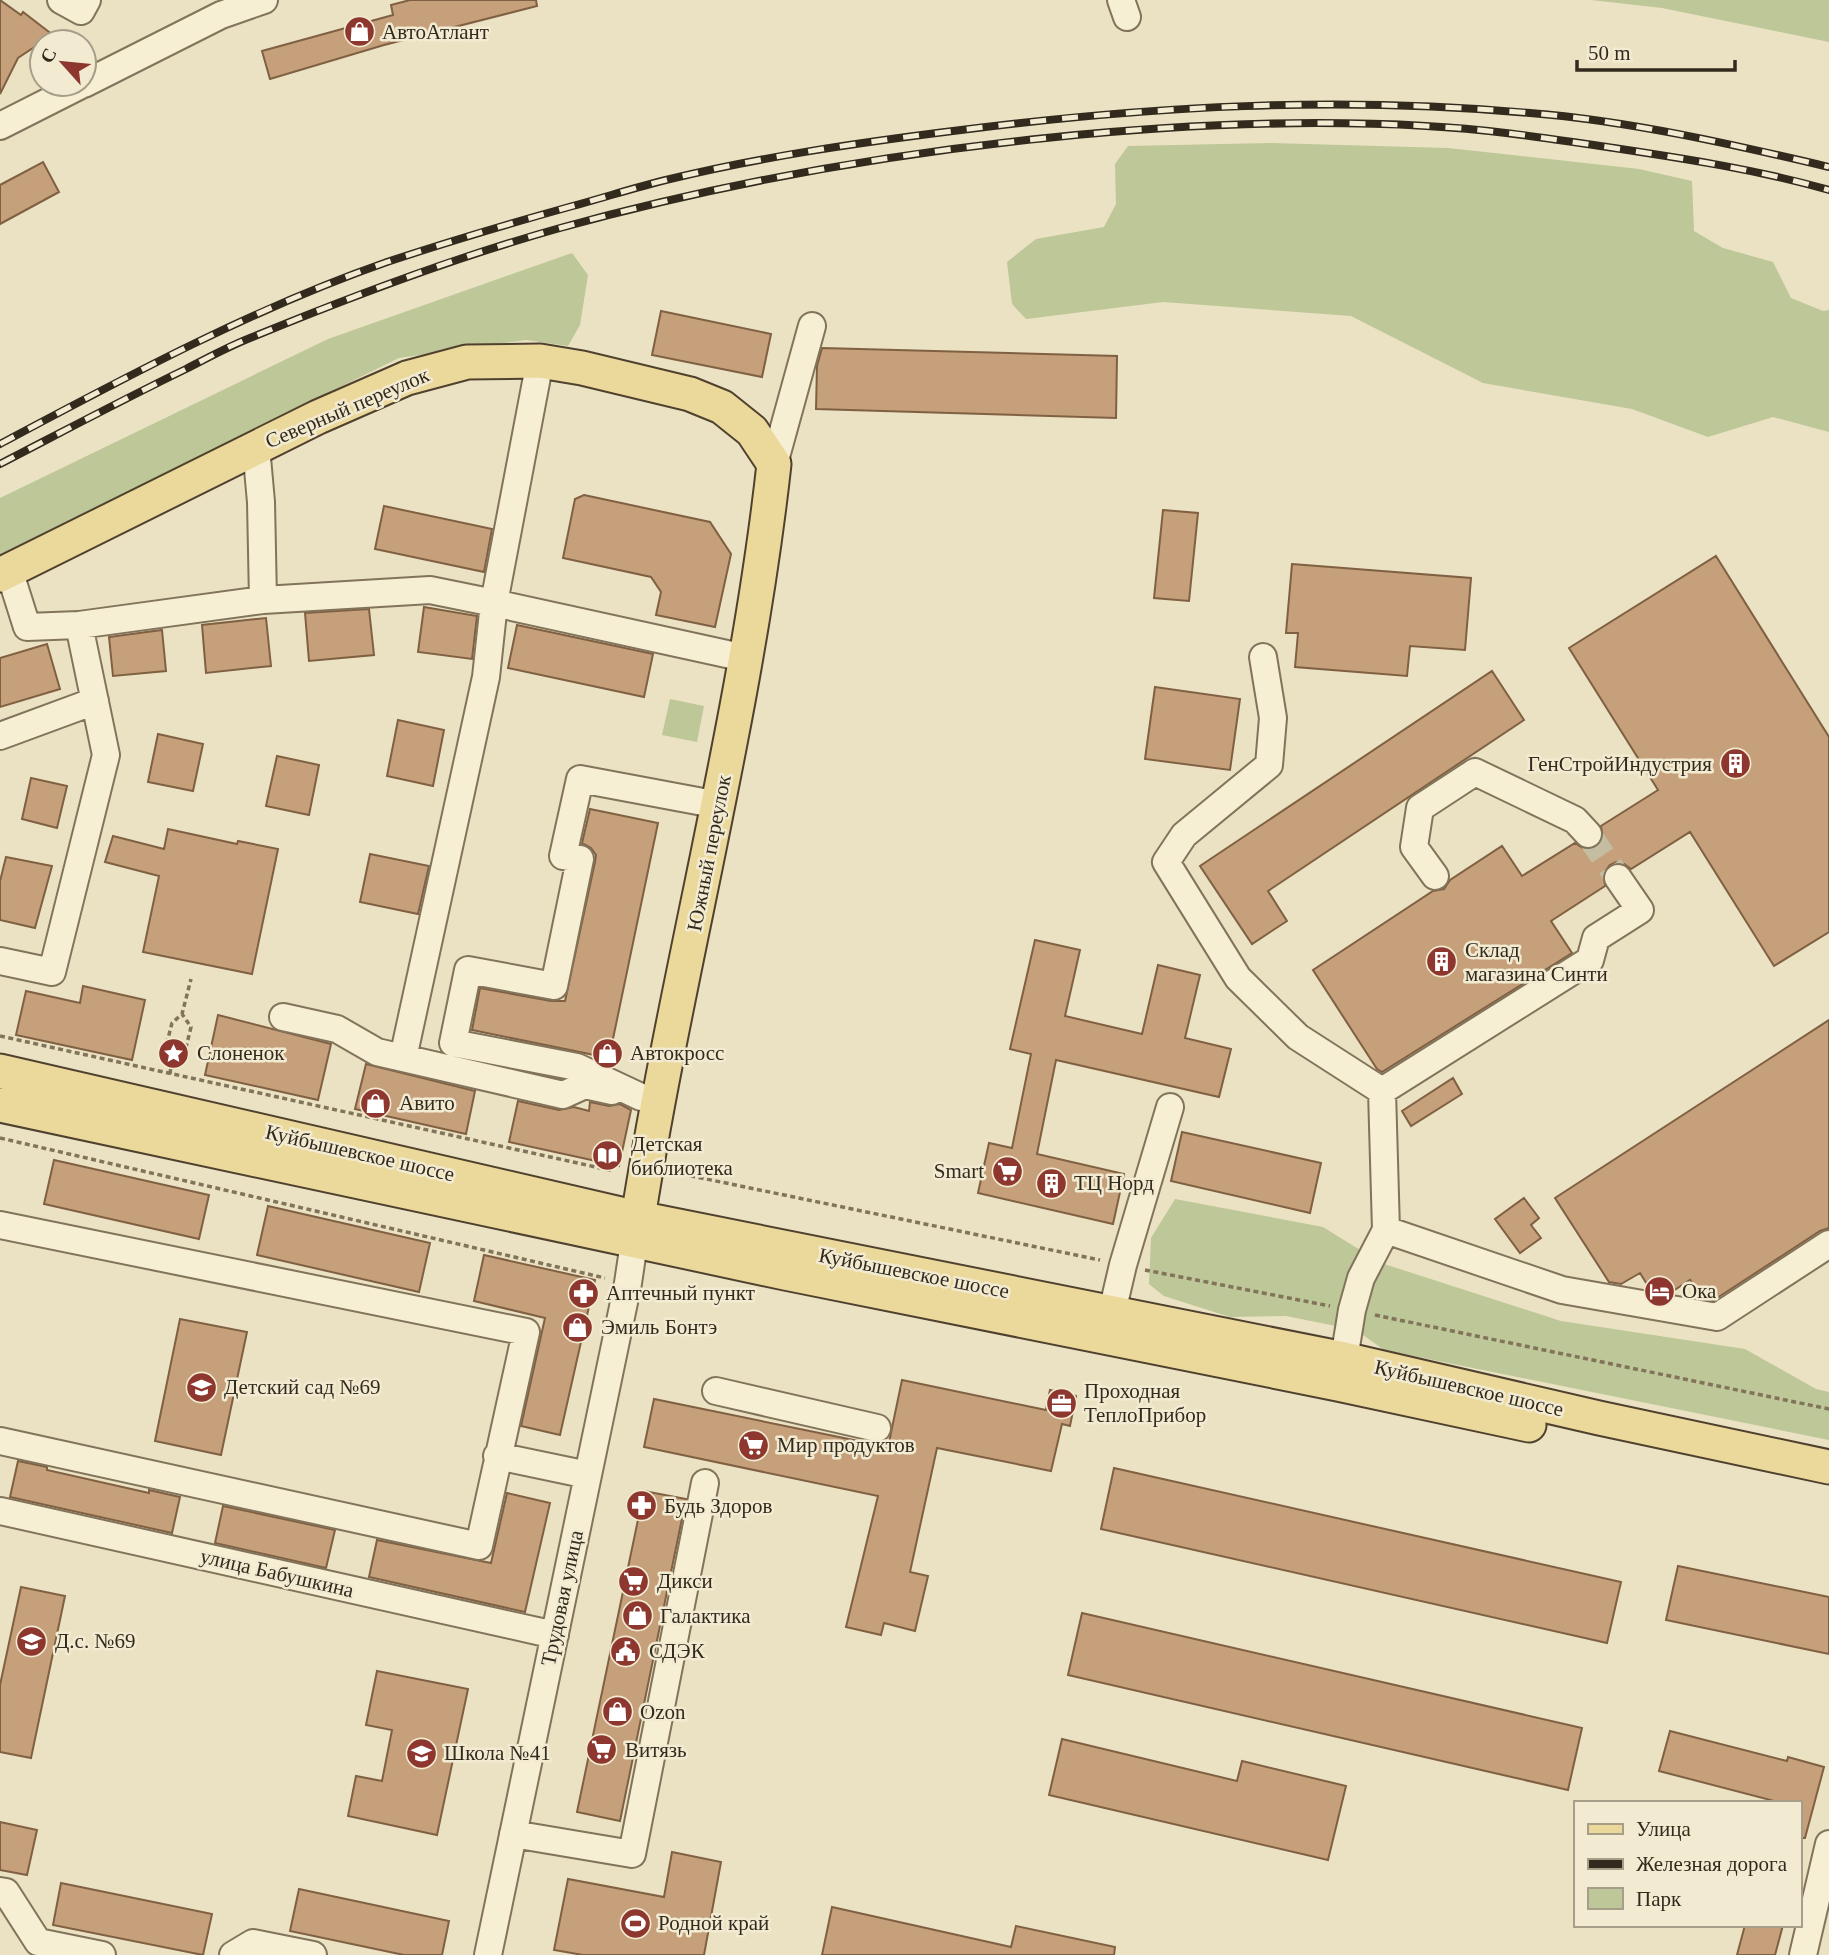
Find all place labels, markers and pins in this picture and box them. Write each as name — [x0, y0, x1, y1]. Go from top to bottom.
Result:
shop icon: АвтоАтлант — [342, 15, 376, 49]
place label: АвтоАтлант — [382, 20, 489, 44]
building icon: ГенСтройИндустрия — [1718, 747, 1752, 781]
place label: ГенСтройИндустрия — [1528, 752, 1712, 776]
place label: Склад магазина Синти — [1465, 938, 1608, 986]
building icon: Склад магазина Синти — [1425, 945, 1459, 979]
place icon: Слоненок — [157, 1036, 191, 1070]
shop icon: Автокросс — [590, 1036, 624, 1070]
place label: Слоненок — [197, 1041, 285, 1065]
place label: Автокросс — [630, 1041, 724, 1065]
shop icon: Авито — [359, 1086, 393, 1120]
place label: Авито — [399, 1091, 455, 1115]
place label: Детская библиотека — [631, 1132, 733, 1180]
library icon: Детская библиотека — [591, 1139, 625, 1173]
supermarket icon: Smart — [990, 1154, 1024, 1188]
place label: Smart — [934, 1159, 984, 1183]
building icon: ТЦ Норд — [1034, 1166, 1068, 1200]
place label: ТЦ Норд — [1074, 1171, 1154, 1195]
hotel icon: Ока — [1642, 1274, 1676, 1308]
pharmacy icon: Аптечный пункт — [566, 1276, 600, 1310]
place label: Ока — [1682, 1279, 1717, 1303]
place label: Аптечный пункт — [606, 1281, 755, 1305]
shop icon: Эмиль Бонтэ — [561, 1310, 595, 1344]
place label: Эмиль Бонтэ — [601, 1315, 717, 1339]
school or university icon: Детский сад №69 — [184, 1370, 218, 1404]
place label: Детский сад №69 — [224, 1375, 380, 1399]
place label: Проходная ТеплоПрибор — [1084, 1379, 1206, 1427]
office icon: Проходная ТеплоПрибор — [1044, 1386, 1078, 1420]
supermarket icon: Мир продуктов — [737, 1428, 771, 1462]
place label: Мир продуктов — [777, 1433, 915, 1457]
pharmacy icon: Будь Здоров — [624, 1489, 658, 1523]
place label: Будь Здоров — [664, 1494, 772, 1518]
supermarket icon: Дикси — [617, 1564, 651, 1598]
place label: Дикси — [657, 1569, 713, 1593]
shop icon: Галактика — [620, 1599, 654, 1633]
place label: Галактика — [660, 1604, 751, 1628]
school or university icon: Д.с. №69 — [15, 1624, 49, 1658]
place label: Д.с. №69 — [55, 1629, 135, 1653]
public building icon: СДЭК — [609, 1634, 643, 1668]
place label: СДЭК — [649, 1639, 706, 1663]
shop icon: Ozon — [600, 1695, 634, 1729]
place label: Ozon — [640, 1700, 686, 1724]
supermarket icon: Витязь — [585, 1733, 619, 1767]
school or university icon: Школа №41 — [404, 1736, 438, 1770]
place label: Витязь — [625, 1738, 687, 1762]
place label: Школа №41 — [444, 1741, 551, 1765]
sports icon: Родной край — [618, 1906, 652, 1940]
place label: Родной край — [658, 1911, 769, 1935]

